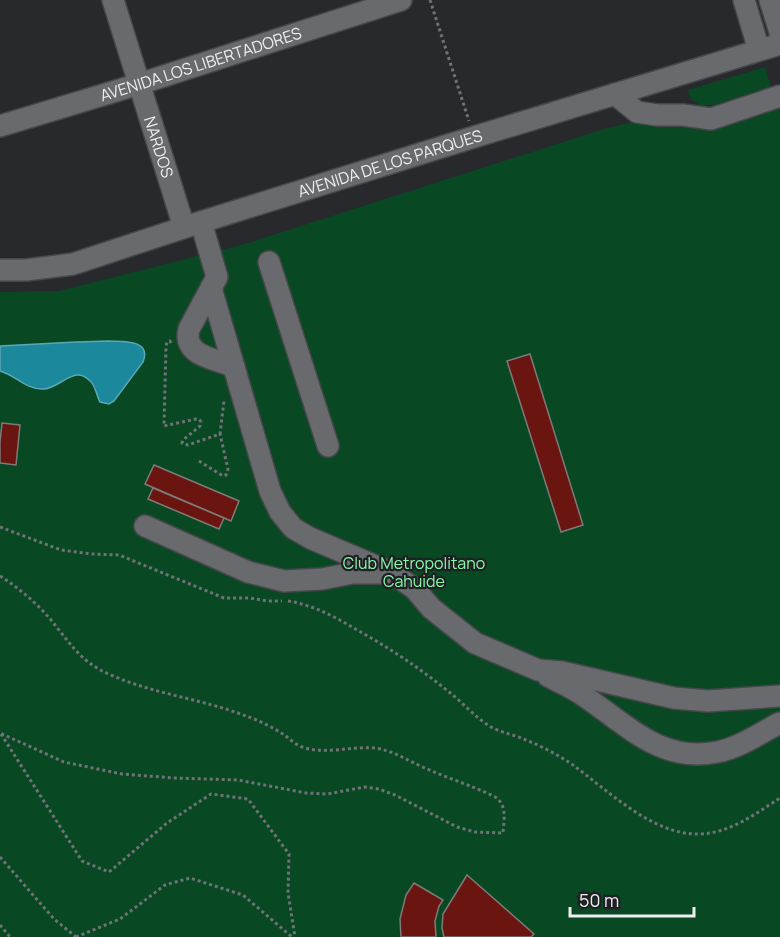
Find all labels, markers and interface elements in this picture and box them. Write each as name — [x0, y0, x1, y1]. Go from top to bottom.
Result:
street label: AVENIDA LOS LIBERTADORES — [97, 22, 304, 106]
street label: NARDOS — [139, 113, 179, 181]
street label: AVENIDA DE LOS PARQUES — [295, 124, 485, 202]
park label: Club Metropolitano Cahuide — [343, 552, 485, 592]
scale bar — [570, 880, 694, 918]
text: 50 m — [579, 888, 619, 912]

